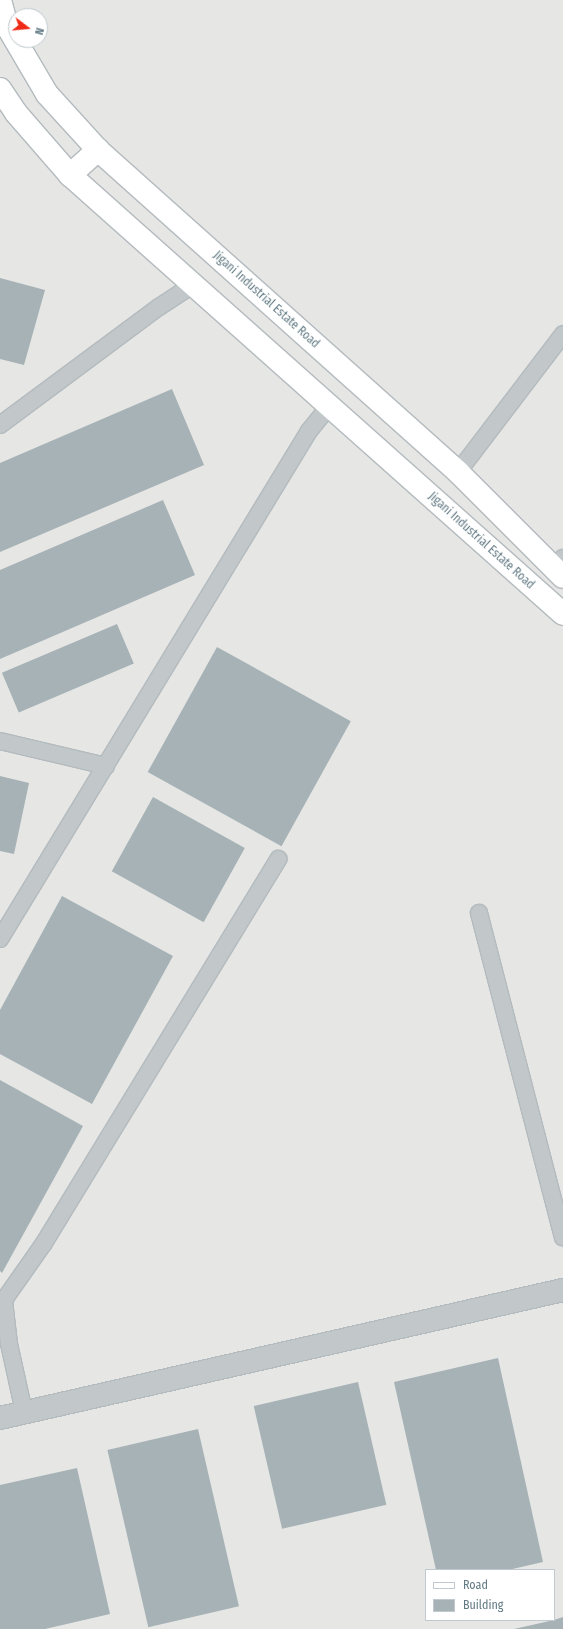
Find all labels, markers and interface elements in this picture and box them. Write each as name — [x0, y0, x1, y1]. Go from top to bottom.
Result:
north arrow — [8, 8, 48, 48]
text: N — [32, 26, 46, 36]
street label: Jigani Industrial Estate Road — [210, 249, 322, 351]
street label: Jigani Industrial Estate Road — [425, 490, 537, 592]
legend — [425, 1569, 555, 1621]
text: Road — [463, 1578, 488, 1592]
text: Building — [463, 1598, 503, 1612]

